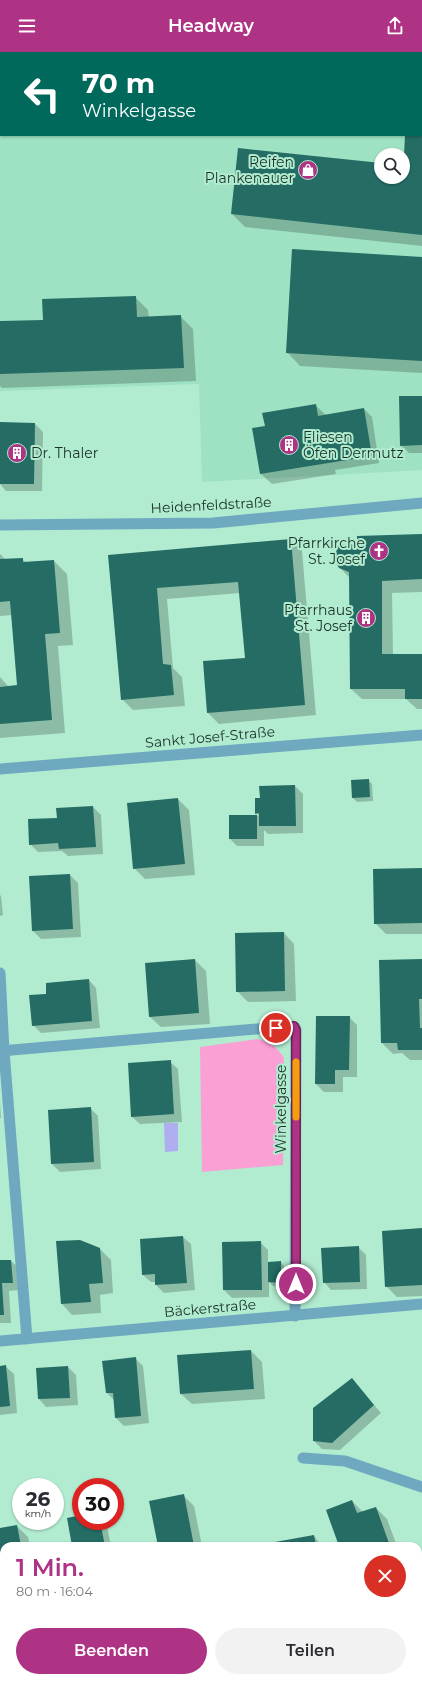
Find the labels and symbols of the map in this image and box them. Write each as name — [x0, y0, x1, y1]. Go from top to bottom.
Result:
place label: Reifen Plankenauer — [205, 153, 294, 187]
shop icon: Reifen Plankenauer — [297, 159, 319, 181]
place label: Fliesen Öfen Dermutz — [303, 428, 404, 462]
building icon: Fliesen Öfen Dermutz — [278, 434, 300, 456]
building icon: Dr. Thaler — [6, 442, 28, 464]
place label: Dr. Thaler — [31, 444, 99, 462]
street label: Heidenfeldstraße — [150, 493, 272, 517]
place label: Pfarrkirche St. Josef — [288, 534, 366, 568]
church icon: Pfarrkirche St. Josef — [368, 540, 390, 562]
place label: Pfarrhaus St. Josef — [284, 601, 353, 635]
building icon: Pfarrhaus St. Josef — [355, 607, 377, 629]
street label: Sankt Josef-Straße — [144, 722, 276, 752]
pin — [259, 1011, 293, 1045]
street label: Winkelgasse — [272, 1065, 290, 1153]
position arrow — [275, 1263, 317, 1305]
street label: Bäckerstraße — [163, 1295, 257, 1321]
speed limit sign: 30 — [72, 1478, 124, 1530]

